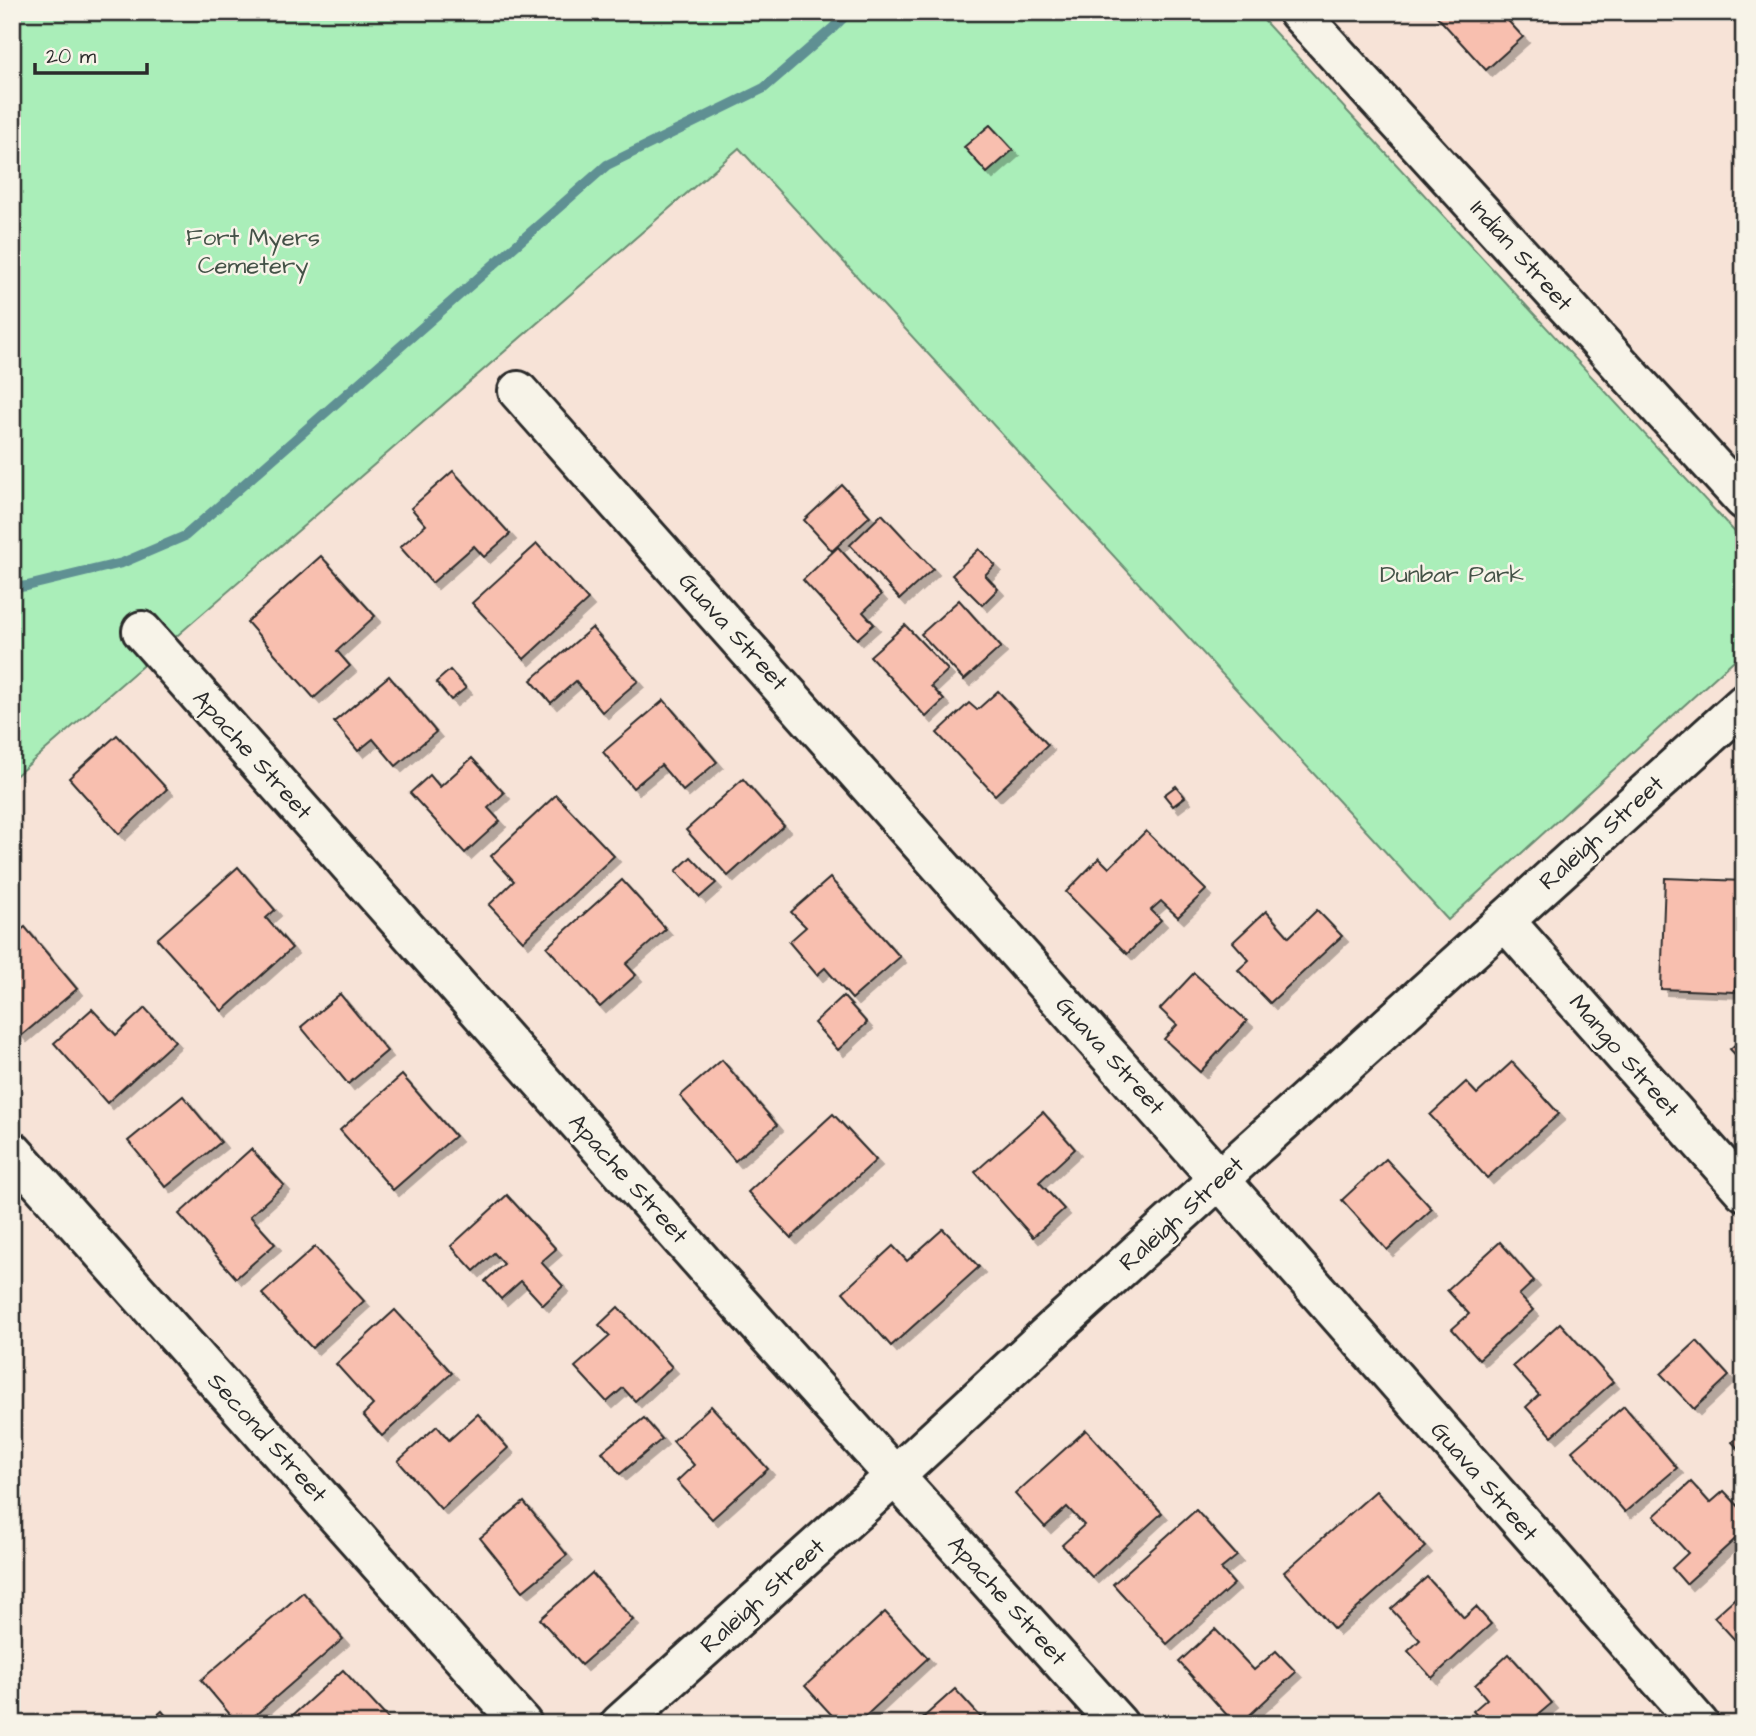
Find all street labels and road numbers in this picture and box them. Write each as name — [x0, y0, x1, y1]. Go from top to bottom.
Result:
street label: Indian Street — [1462, 193, 1580, 319]
street label: Guava Street — [670, 565, 796, 699]
street label: Apache Street — [184, 682, 320, 828]
street label: Raleigh Street — [1532, 767, 1673, 899]
street label: Mango Street — [1560, 987, 1687, 1126]
street label: Guava Street — [1047, 989, 1173, 1123]
street label: Apache Street — [560, 1106, 696, 1252]
street label: Raleigh Street — [1112, 1148, 1253, 1280]
street label: Second Street — [199, 1365, 335, 1511]
street label: Guava Street — [1422, 1414, 1546, 1550]
street label: Apache Street — [939, 1528, 1075, 1674]
street label: Raleigh Street — [693, 1530, 834, 1662]

